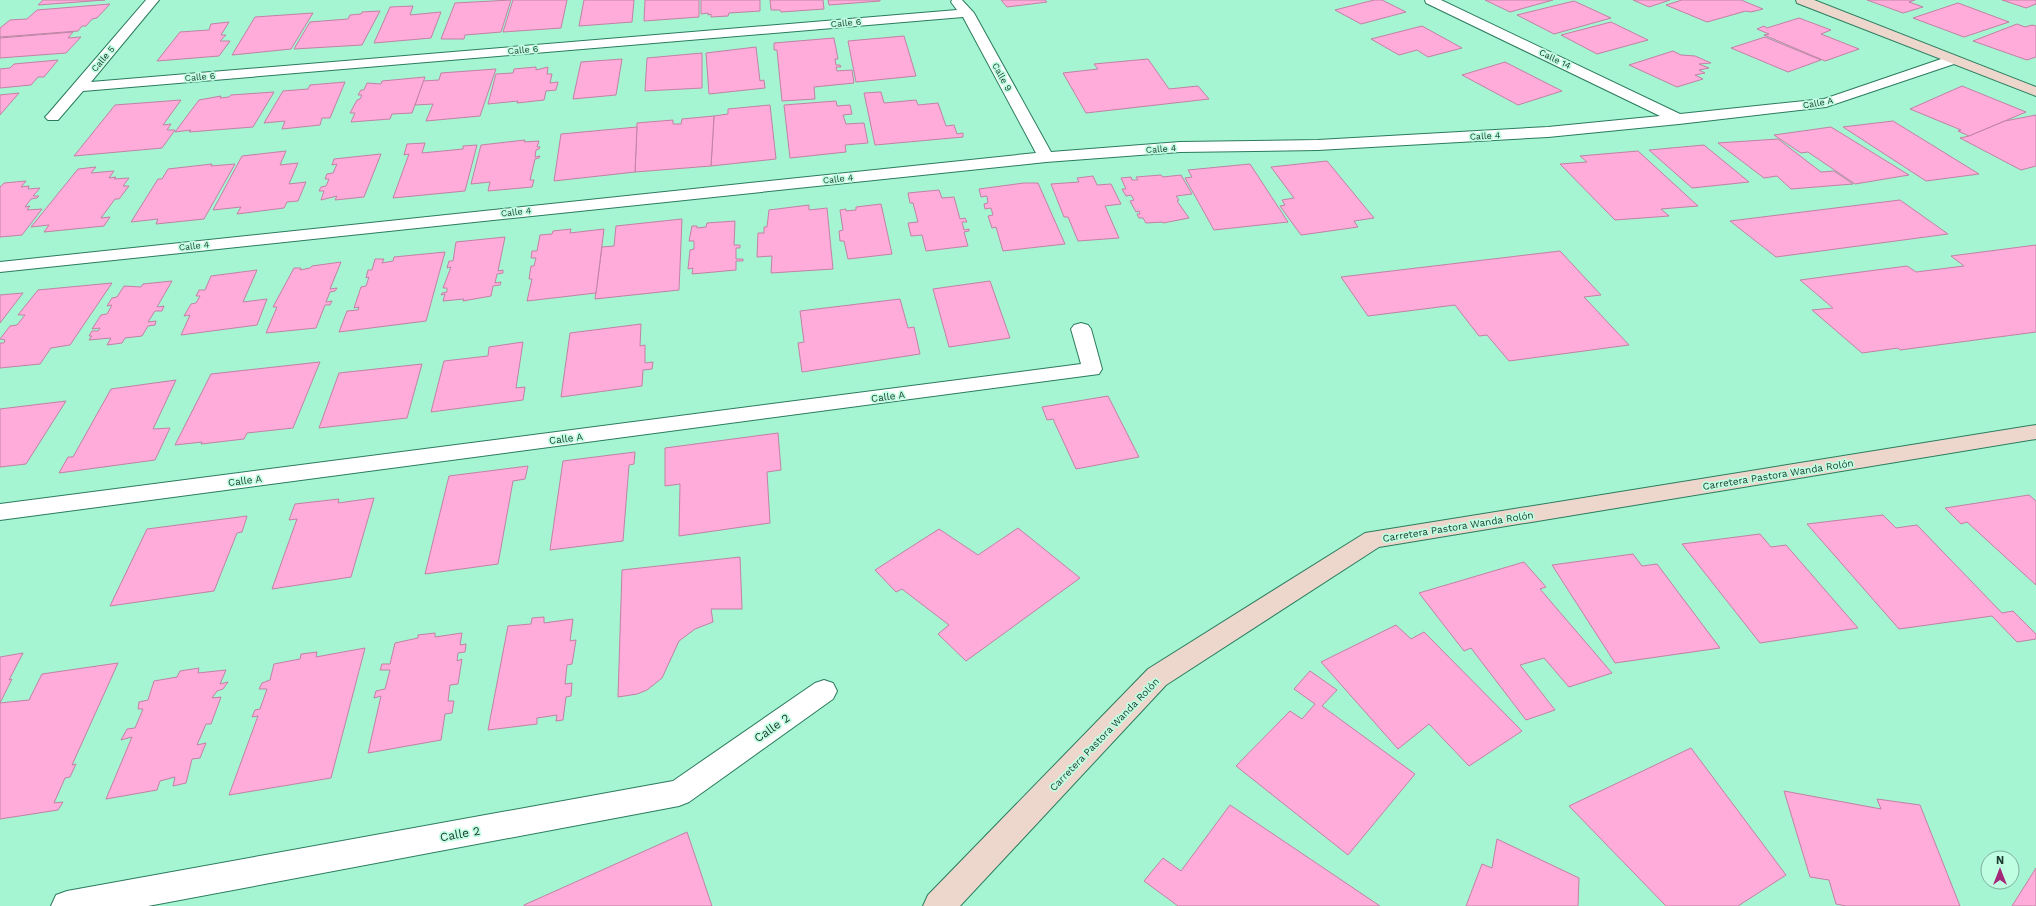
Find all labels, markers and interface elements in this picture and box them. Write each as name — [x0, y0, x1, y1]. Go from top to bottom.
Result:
street label: Calle 6 — [830, 17, 862, 29]
street label: Calle 5 — [89, 44, 117, 74]
street label: Calle 6 — [507, 44, 539, 56]
street label: Calle 14 — [1538, 47, 1573, 71]
street label: Calle 9 — [990, 61, 1014, 93]
street label: Calle 6 — [184, 71, 216, 83]
street label: Calle A — [1802, 95, 1834, 111]
street label: Calle 4 — [1469, 130, 1501, 142]
street label: Calle 4 — [1145, 143, 1177, 155]
street label: Calle 4 — [822, 172, 854, 186]
street label: Calle 4 — [500, 205, 532, 219]
street label: Calle 4 — [178, 239, 210, 253]
street label: Calle A — [871, 389, 906, 404]
street label: Calle A — [549, 431, 584, 446]
street label: Carretera Pastora Wanda Rolón — [1702, 457, 1854, 492]
street label: Calle A — [228, 473, 263, 488]
street label: Carretera Pastora Wanda Rolón — [1382, 509, 1534, 544]
street label: Carretera Pastora Wanda Rolón — [1047, 676, 1161, 793]
street label: Calle 2 — [751, 711, 793, 745]
street label: Calle 2 — [439, 824, 481, 844]
north arrow — [1980, 850, 2020, 890]
text: N — [1996, 854, 2004, 867]

